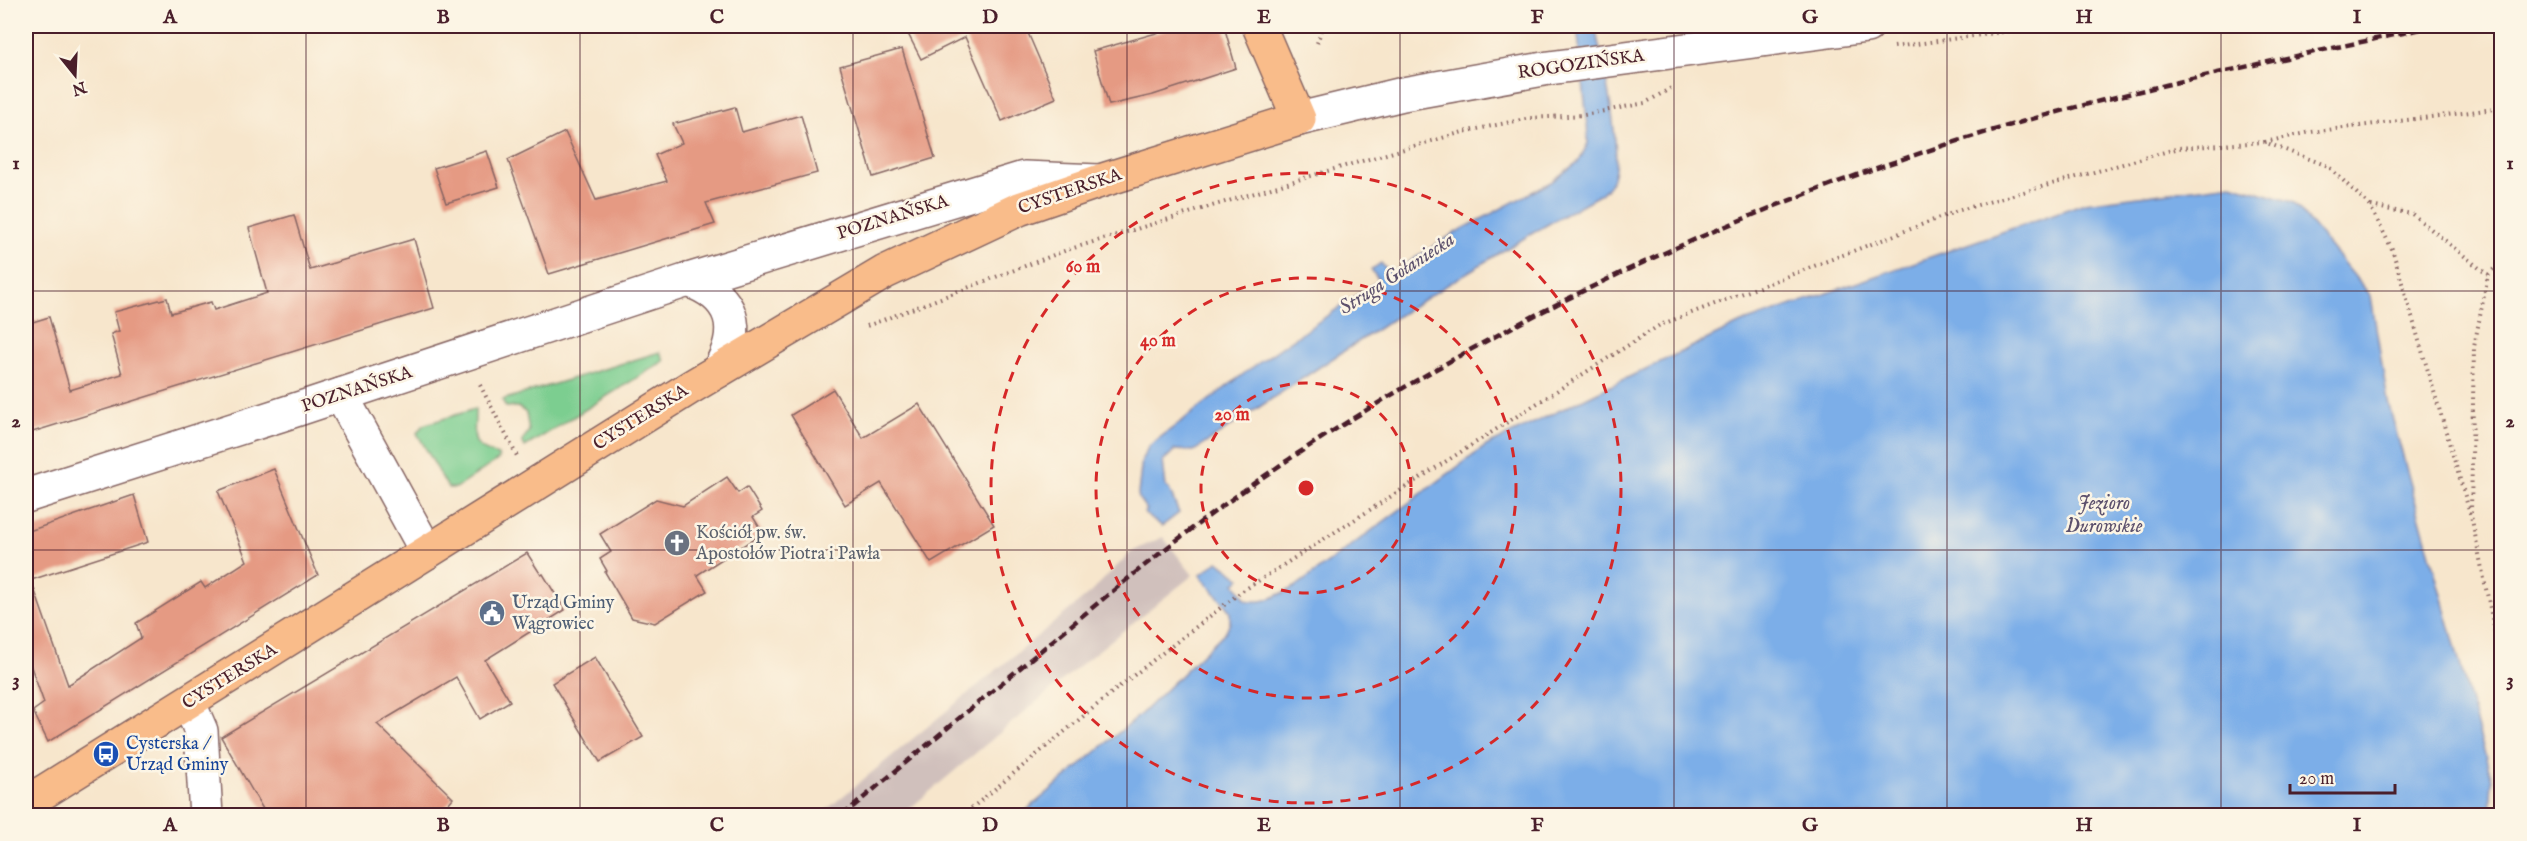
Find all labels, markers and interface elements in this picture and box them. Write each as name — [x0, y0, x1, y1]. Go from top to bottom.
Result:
text: A — [162, 5, 178, 30]
text: B — [436, 5, 450, 30]
text: C — [710, 5, 724, 30]
text: D — [982, 5, 998, 30]
text: E — [1257, 5, 1271, 30]
text: F — [1531, 5, 1544, 30]
text: G — [1802, 5, 1819, 30]
text: H — [2075, 5, 2093, 30]
text: I — [2353, 5, 2362, 30]
street label: ROGOZIŃSKA — [1516, 43, 1647, 85]
north arrow — [45, 45, 105, 105]
text: N — [69, 75, 90, 99]
text: 1 — [12, 151, 20, 176]
text: 1 — [2506, 151, 2514, 176]
street label: CYSTERSKA — [1015, 163, 1126, 220]
street label: POZNAŃSKA — [834, 188, 952, 246]
water label: Struga Gołaniecka — [1335, 227, 1460, 321]
text: 60 m — [1066, 256, 1100, 279]
text: 40 m — [1140, 330, 1176, 353]
street label: POZNAŃSKA — [298, 359, 416, 419]
street label: CYSTERSKA — [589, 379, 694, 456]
text: 20 m — [1214, 404, 1250, 427]
text: 2 — [11, 409, 21, 434]
text: 2 — [2505, 409, 2515, 434]
centre of rings — [1296, 478, 1316, 498]
water label: Jezioro Durowskie — [2066, 491, 2143, 539]
place label: Kościół pw. św. Apostołów Piotra i Pawła — [695, 522, 880, 566]
church icon: Kościół pw. św. Apostołów Piotra i Pawła — [662, 528, 692, 558]
place label: Urząd Gminy Wągrowiec — [512, 592, 615, 636]
public building icon: Urząd Gminy Wągrowiec — [477, 598, 507, 628]
street label: CYSTERSKA — [178, 638, 283, 715]
text: 3 — [12, 668, 20, 693]
text: 3 — [2506, 668, 2514, 693]
place label: Cysterska / Urząd Gminy — [126, 733, 229, 777]
bus stop icon: Cysterska / Urząd Gminy — [91, 739, 121, 769]
scale bar — [2290, 757, 2395, 795]
text: 20 m — [2299, 768, 2334, 791]
text: A — [162, 813, 178, 838]
text: B — [436, 813, 450, 838]
text: C — [710, 813, 724, 838]
text: D — [982, 813, 998, 838]
text: E — [1257, 813, 1271, 838]
text: F — [1531, 813, 1544, 838]
text: G — [1802, 813, 1819, 838]
text: H — [2075, 813, 2093, 838]
text: I — [2353, 813, 2362, 838]

